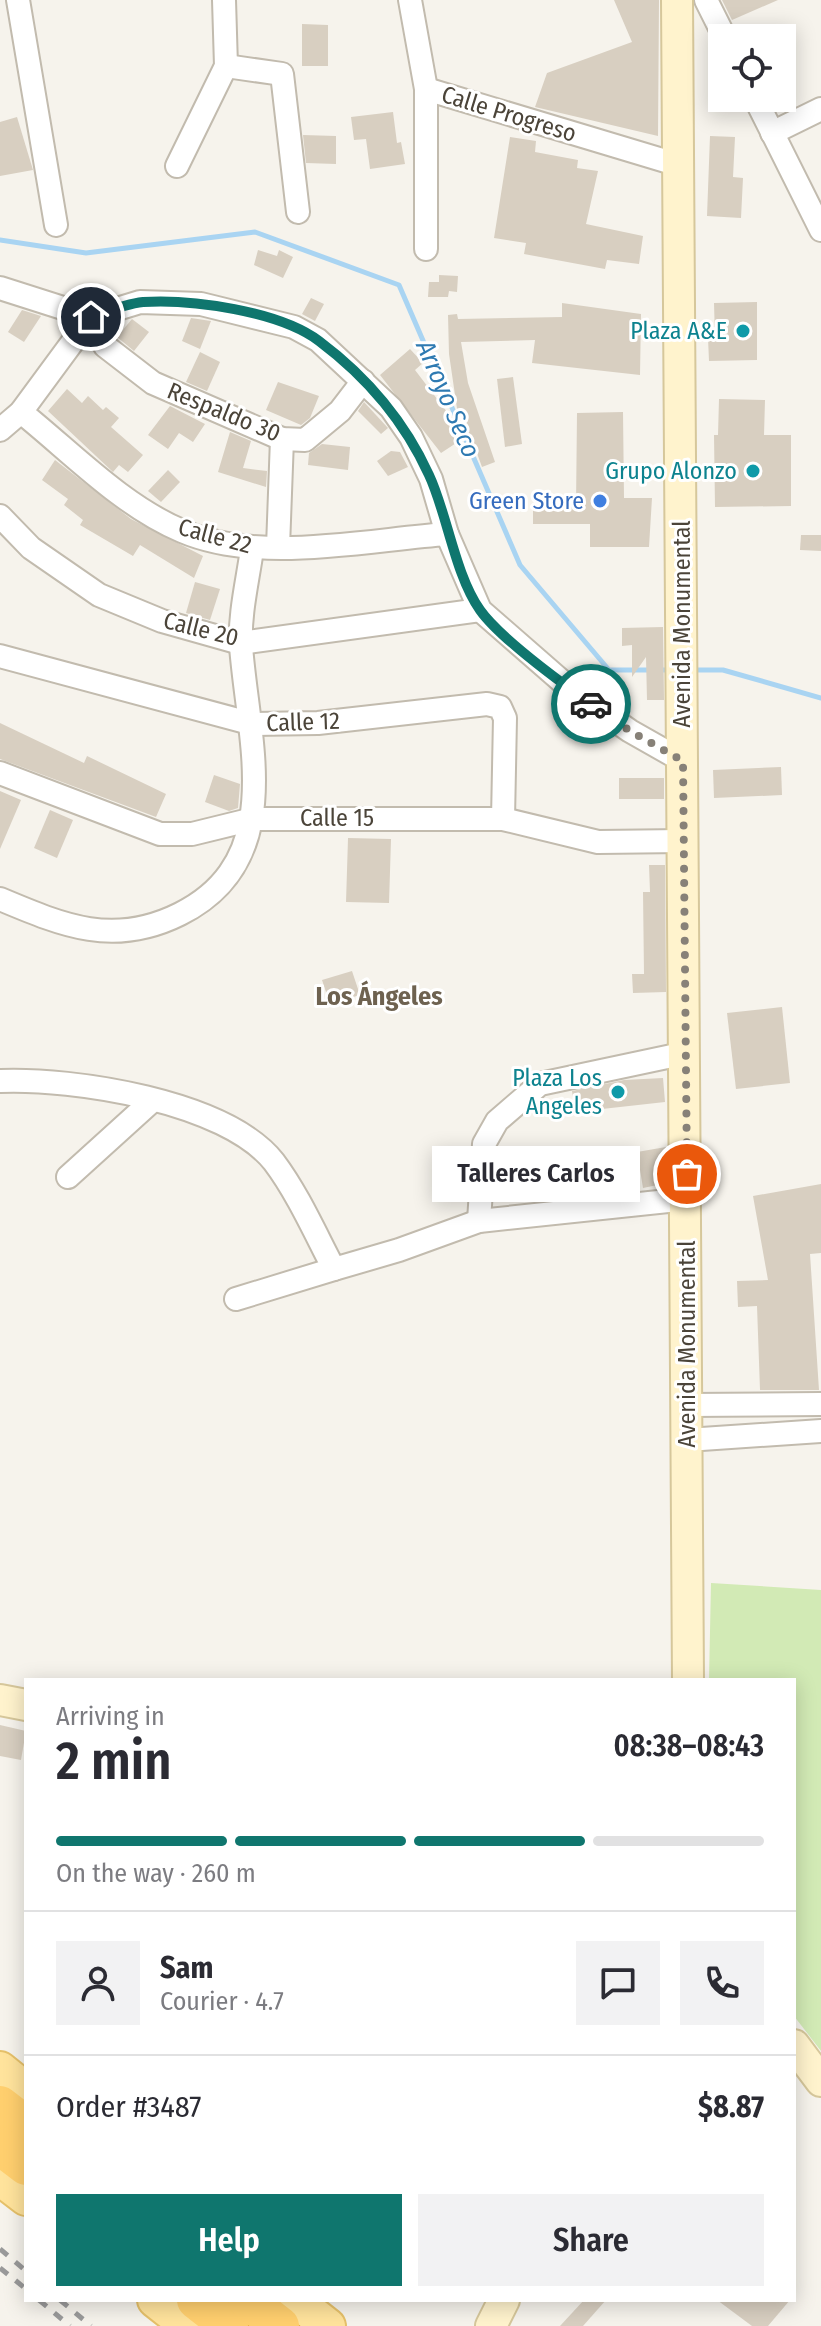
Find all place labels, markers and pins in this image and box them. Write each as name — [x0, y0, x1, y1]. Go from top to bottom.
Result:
pin — [57, 283, 125, 351]
place label: Plaza A&E — [630, 317, 727, 345]
marker: Plaza A&E — [734, 322, 752, 340]
place label: Grupo Alonzo — [605, 457, 737, 485]
marker: Grupo Alonzo — [744, 462, 762, 480]
place label: Green Store — [469, 487, 584, 515]
marker: Green Store — [591, 492, 609, 510]
place label: Plaza Los Angeles — [512, 1064, 602, 1120]
marker: Plaza Los Angeles — [609, 1083, 627, 1101]
pin — [653, 1140, 721, 1208]
callout: Talleres Carlos — [431, 1146, 639, 1202]

